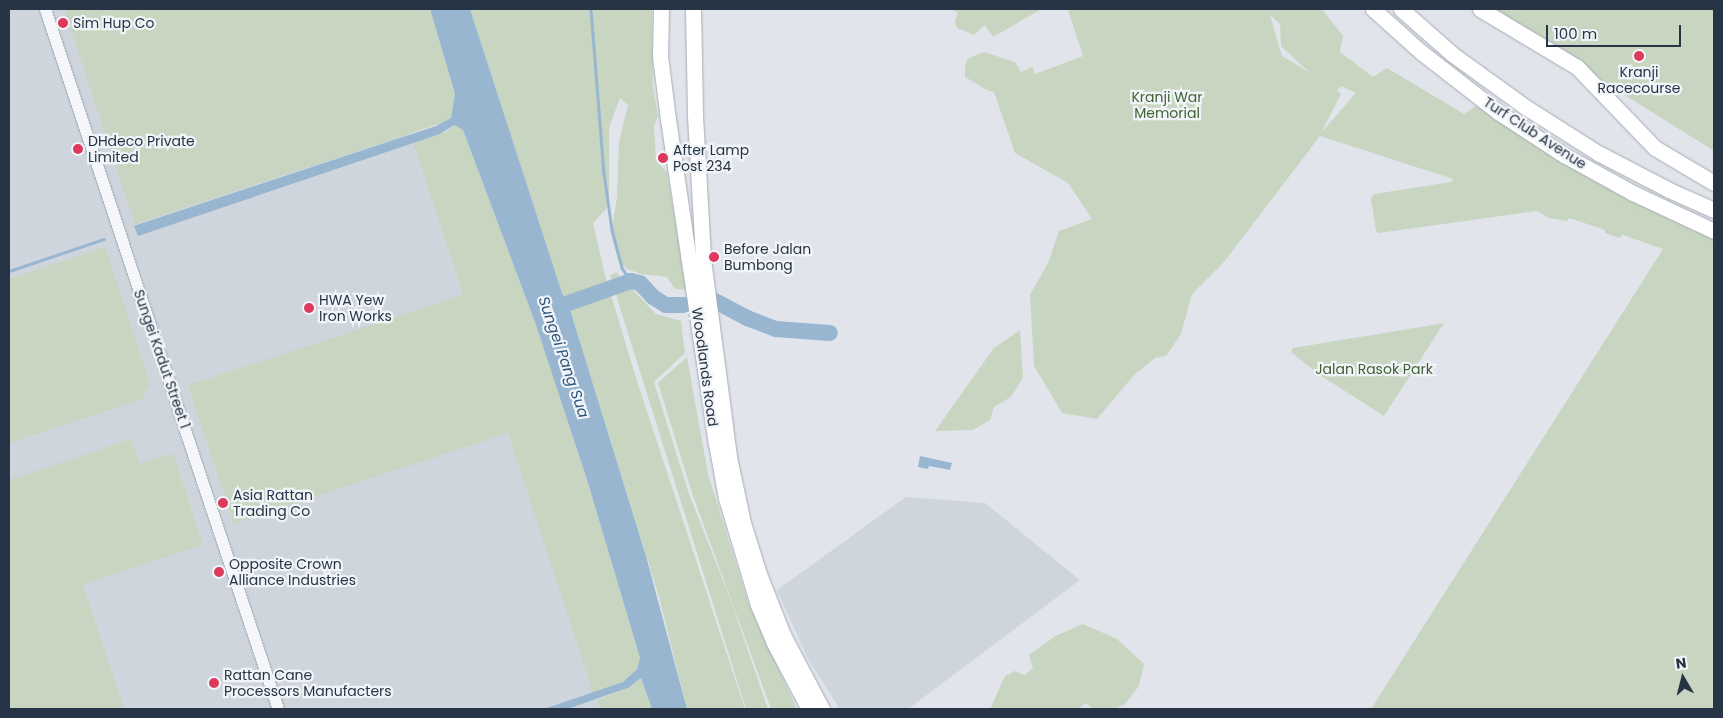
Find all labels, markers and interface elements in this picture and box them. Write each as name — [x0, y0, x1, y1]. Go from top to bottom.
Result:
place label: Sim Hup Co — [73, 15, 154, 31]
scale bar — [1548, 15, 1683, 47]
marker: Sim Hup Co — [57, 17, 69, 29]
text: 100 m — [1554, 23, 1597, 44]
marker: Kranji Racecourse — [1633, 50, 1645, 62]
place label: Kranji Racecourse — [1598, 64, 1680, 96]
park label: Kranji War Memorial — [1131, 89, 1203, 121]
street label: Turf Club Avenue — [1480, 94, 1590, 172]
place label: DHdeco Private Limited — [88, 133, 195, 166]
place label: After Lamp Post 234 — [673, 142, 749, 174]
marker: DHdeco Private Limited — [72, 143, 84, 155]
marker: After Lamp Post 234 — [657, 152, 669, 164]
place label: Before Jalan Bumbong — [724, 241, 811, 274]
marker: Before Jalan Bumbong — [708, 251, 720, 263]
street label: Sungei Kadut Street 1 — [130, 287, 194, 431]
place label: HWA Yew Iron Works — [319, 292, 392, 324]
water label: Sungei Pang Sua — [535, 294, 593, 420]
marker: HWA Yew Iron Works — [303, 302, 315, 314]
street label: Woodlands Road — [688, 307, 722, 427]
park label: Jalan Rasok Park — [1315, 361, 1433, 377]
place label: Asia Rattan Trading Co — [233, 487, 313, 520]
marker: Asia Rattan Trading Co — [217, 497, 229, 509]
place label: Opposite Crown Alliance Industries — [229, 556, 356, 588]
marker: Opposite Crown Alliance Industries — [213, 566, 225, 578]
north arrow — [1658, 653, 1708, 703]
text: N — [1674, 653, 1688, 674]
place label: Rattan Cane Processors Manufacters — [224, 667, 392, 700]
marker: Rattan Cane Processors Manufacters — [208, 677, 220, 689]

